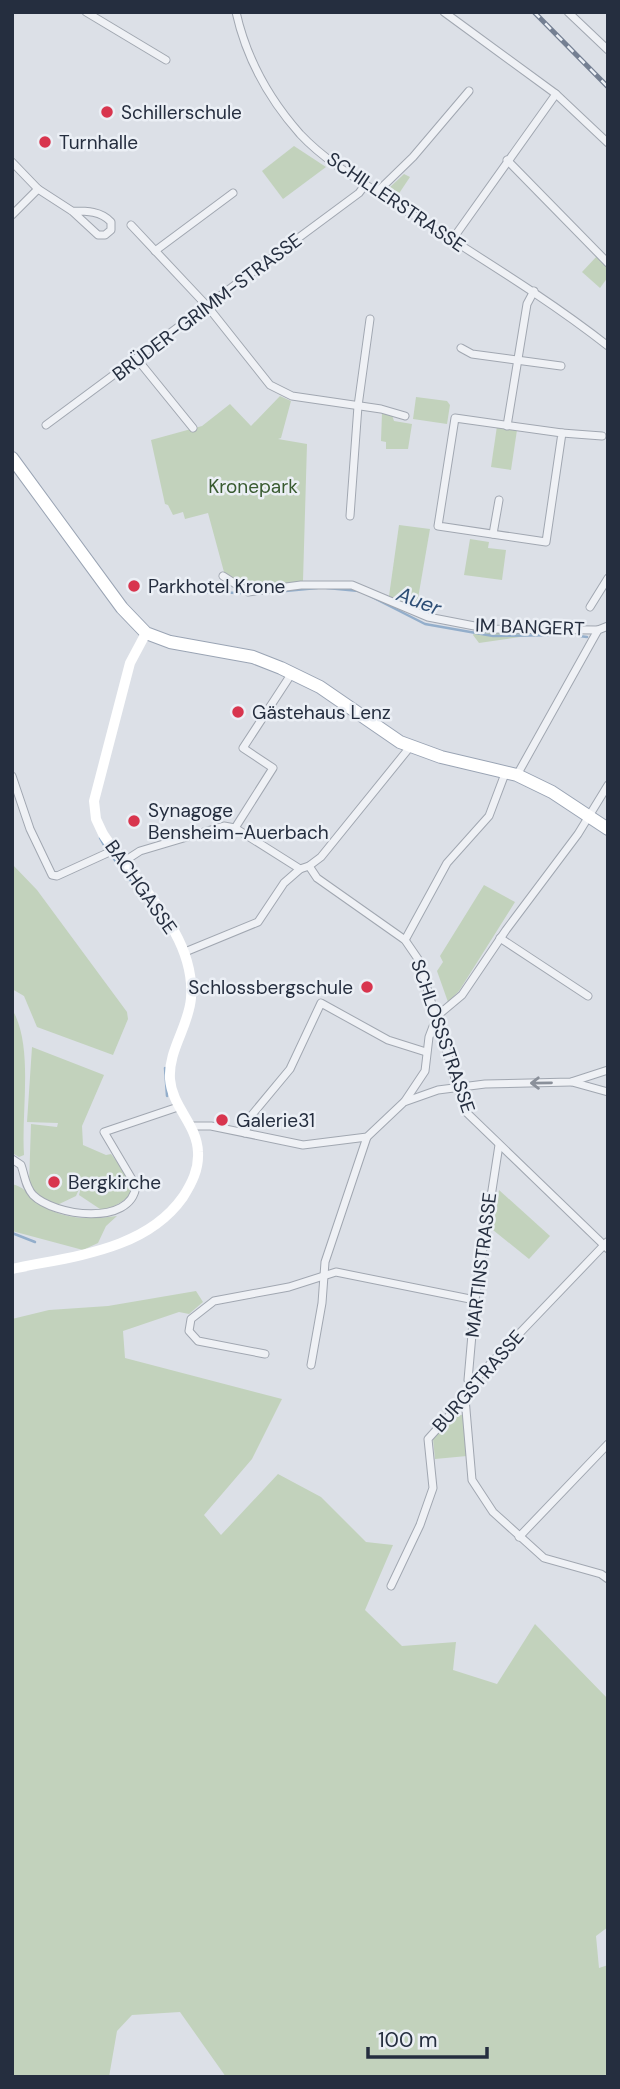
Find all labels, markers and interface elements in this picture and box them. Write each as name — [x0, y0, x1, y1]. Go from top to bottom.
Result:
place label: Schillerschule — [121, 100, 242, 125]
marker: Schillerschule — [99, 104, 115, 120]
place label: Turnhalle — [59, 130, 138, 155]
marker: Turnhalle — [37, 134, 53, 150]
street label: SCHILLERSTRASSE — [322, 146, 470, 258]
street label: BRÜDER-GRIMM-STRASSE — [107, 228, 307, 386]
park label: Kronepark — [208, 474, 298, 499]
place label: Parkhotel Krone — [148, 574, 285, 599]
marker: Parkhotel Krone — [126, 578, 142, 594]
water label: Auer — [392, 579, 446, 623]
street label: IM BANGERT — [475, 613, 586, 641]
place label: Gästehaus Lenz — [252, 700, 391, 725]
marker: Gästehaus Lenz — [230, 704, 246, 720]
place label: Synagoge Bensheim-Auerbach — [148, 798, 329, 845]
marker: Synagoge Bensheim-Auerbach — [126, 813, 142, 829]
street label: BACHGASSE — [99, 835, 183, 939]
street label: SCHLOSSSTRASSE — [405, 956, 481, 1116]
place label: Schlossbergschule — [188, 975, 353, 1000]
marker: Schlossbergschule — [359, 979, 375, 995]
one-way arrow — [530, 1076, 553, 1089]
place label: Galerie31 — [236, 1108, 315, 1133]
marker: Galerie31 — [214, 1112, 230, 1128]
place label: Bergkirche — [68, 1170, 161, 1195]
marker: Bergkirche — [46, 1174, 62, 1190]
street label: MARTINSTRASSE — [460, 1191, 502, 1339]
street label: BURGSTRASSE — [427, 1325, 529, 1437]
scale bar — [368, 2016, 487, 2060]
text: 100 m — [378, 2026, 438, 2054]

